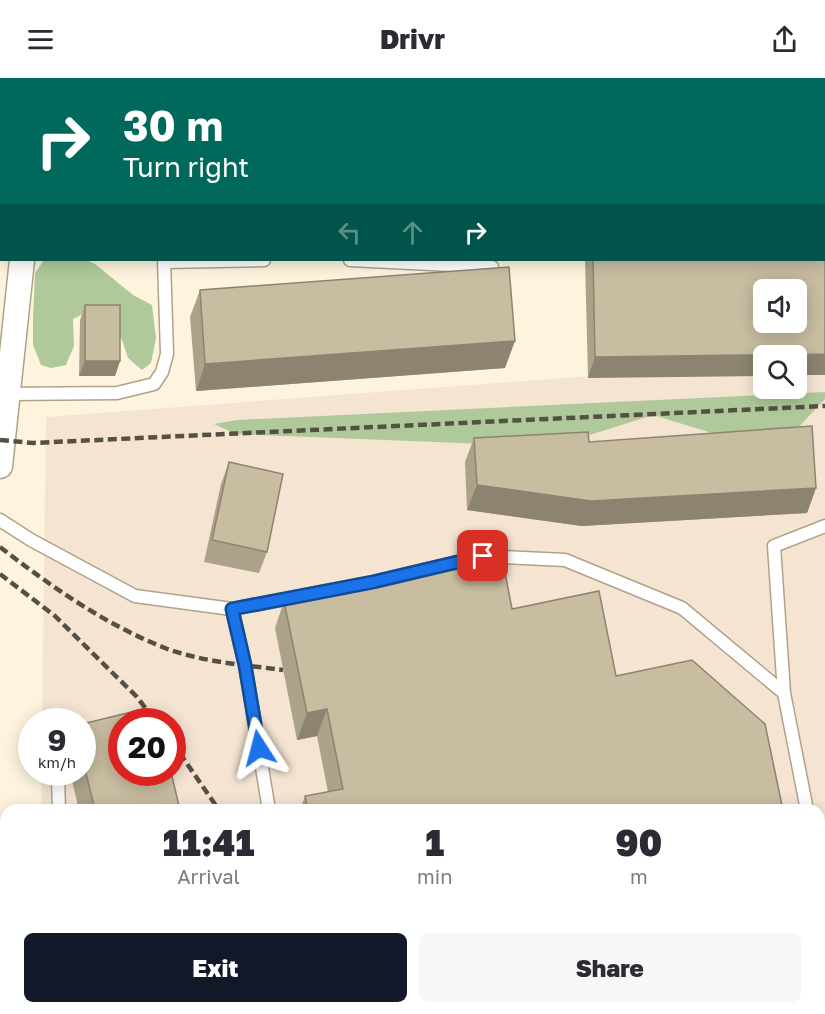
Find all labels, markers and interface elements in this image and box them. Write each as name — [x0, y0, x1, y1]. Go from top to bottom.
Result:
icon: menu — [24, 23, 57, 56]
text: Drivr — [380, 23, 445, 55]
icon: share — [768, 23, 801, 56]
text: 30 m — [123, 100, 223, 150]
icon: right — [24, 102, 102, 180]
text: Turn right — [123, 151, 249, 183]
icon: left — [333, 216, 366, 249]
icon: ahead — [396, 216, 429, 249]
icon: right — [459, 216, 492, 249]
map controls — [753, 279, 807, 399]
button: sound — [753, 279, 807, 333]
button: search — [753, 345, 807, 399]
pin — [457, 530, 508, 581]
icon: arrive — [466, 539, 499, 572]
speed limit sign: 20 — [108, 708, 186, 786]
position arrow — [227, 716, 291, 780]
text: 9 — [47, 722, 67, 758]
text: km/h — [38, 753, 76, 771]
text: 11:41 — [163, 821, 254, 864]
text: 1 — [425, 821, 444, 864]
text: 90 — [615, 821, 662, 864]
text: Arrival — [177, 864, 240, 888]
text: min — [417, 864, 452, 888]
text: m — [630, 864, 648, 888]
button: Exit — [24, 933, 407, 1002]
button: Share — [419, 933, 801, 1002]

